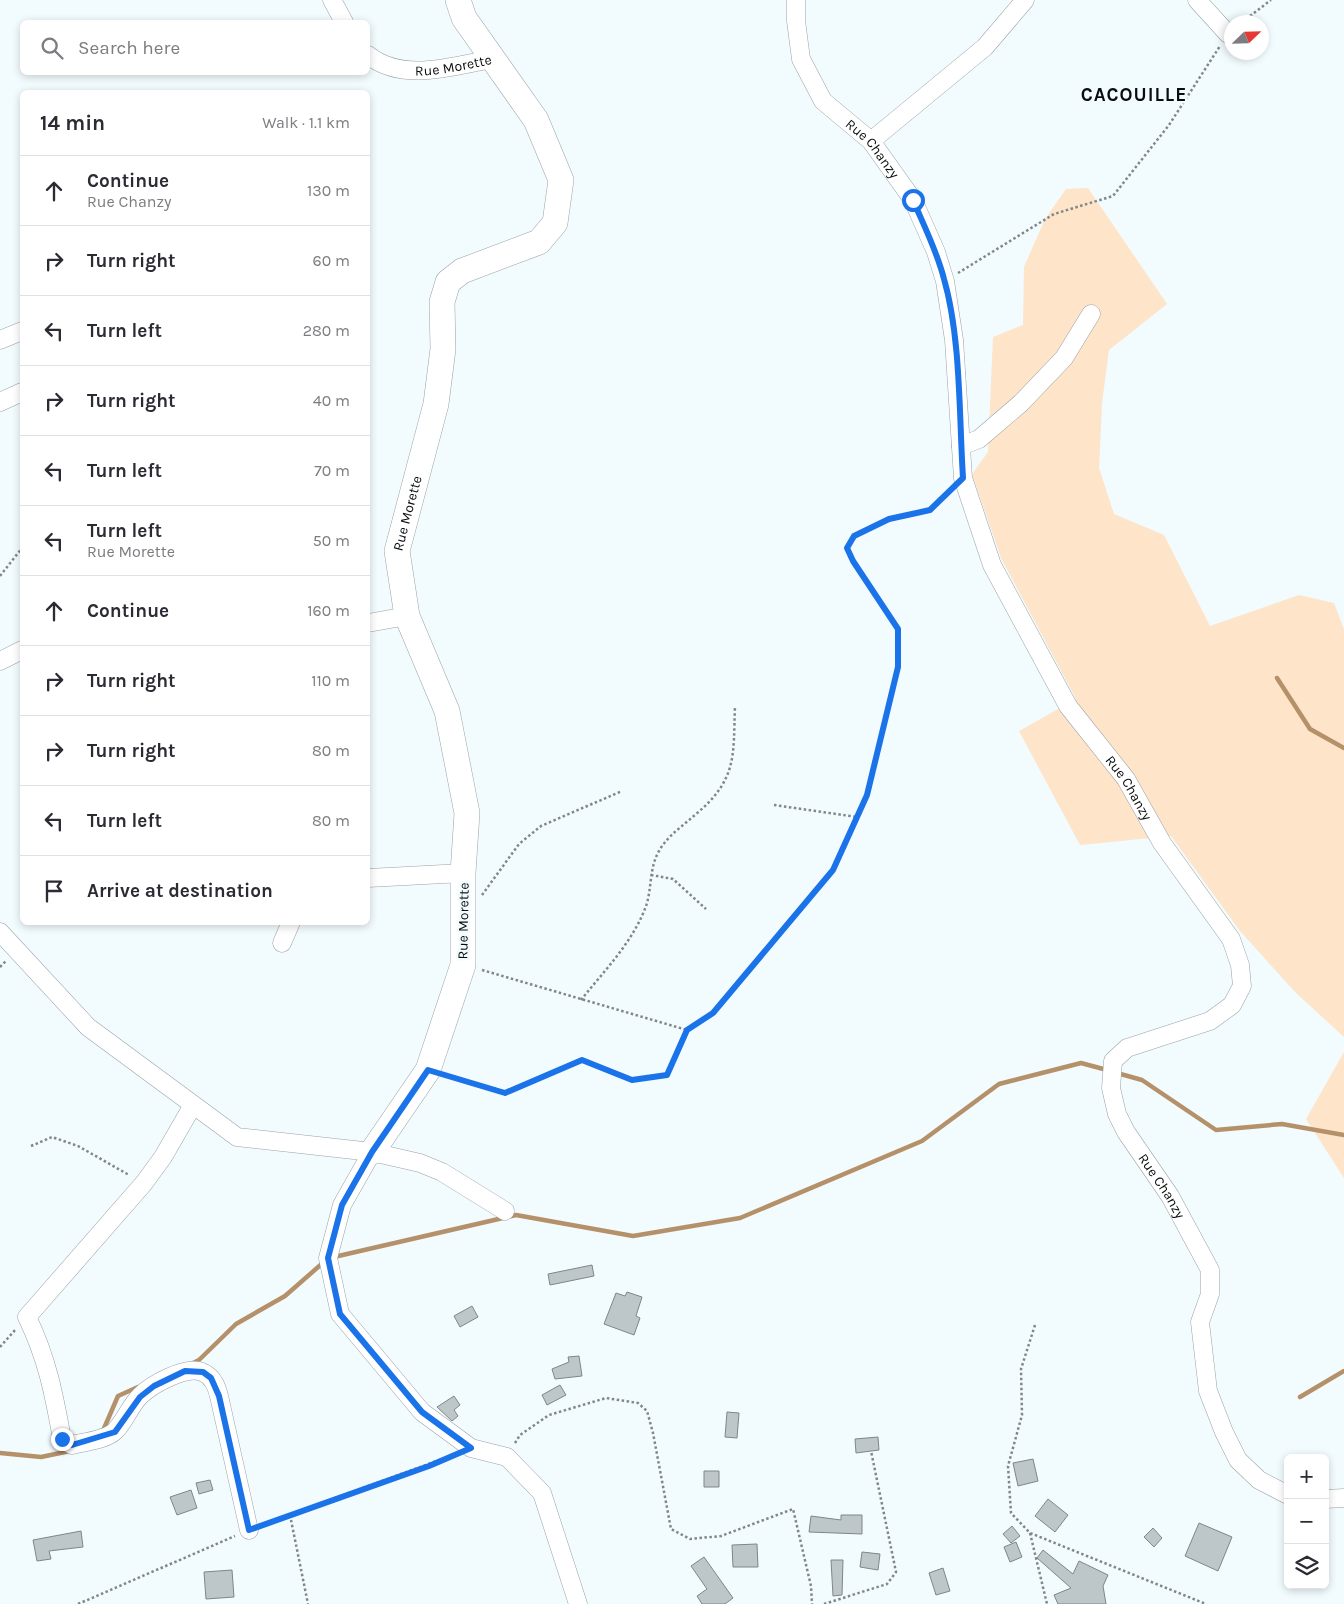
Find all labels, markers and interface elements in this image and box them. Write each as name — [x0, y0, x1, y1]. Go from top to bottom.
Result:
north arrow — [1224, 15, 1269, 60]
search box — [20, 20, 370, 75]
icon: search — [38, 34, 66, 62]
text: Search here — [78, 37, 180, 59]
street label: Rue Morette — [415, 51, 493, 80]
district label: CACOUILLE — [1081, 84, 1187, 106]
text: 14 min — [40, 111, 105, 135]
text: Walk · 1.1 km — [262, 113, 350, 132]
street label: Rue Chanzy — [842, 116, 903, 182]
text: Continue — [87, 170, 169, 192]
icon: ahead — [40, 177, 68, 205]
text: 130 m — [307, 181, 350, 200]
route start — [902, 189, 925, 212]
text: Rue Chanzy — [87, 192, 171, 211]
icon: right — [40, 247, 68, 275]
text: Turn right — [87, 250, 176, 272]
text: 60 m — [313, 251, 350, 270]
icon: left — [40, 317, 68, 345]
text: Turn left — [87, 320, 162, 342]
text: 280 m — [303, 321, 350, 340]
icon: right — [40, 387, 68, 415]
text: Turn right — [87, 390, 176, 412]
text: 40 m — [313, 391, 350, 410]
icon: left — [40, 457, 68, 485]
text: Turn left — [87, 460, 162, 482]
text: 70 m — [314, 461, 350, 480]
street label: Rue Morette — [389, 474, 426, 553]
text: Turn left — [87, 520, 162, 542]
icon: left — [40, 527, 68, 555]
text: 50 m — [313, 531, 350, 550]
text: Rue Morette — [87, 542, 175, 561]
icon: ahead — [40, 597, 68, 625]
text: Continue — [87, 600, 169, 622]
text: 160 m — [307, 601, 350, 620]
icon: right — [40, 667, 68, 695]
text: Turn right — [87, 670, 176, 692]
text: 110 m — [311, 671, 350, 690]
icon: right — [40, 737, 68, 765]
text: Turn right — [87, 740, 176, 762]
text: 80 m — [312, 741, 350, 760]
street label: Rue Chanzy — [1102, 752, 1156, 824]
icon: left — [40, 807, 68, 835]
text: Turn left — [87, 810, 162, 832]
text: 80 m — [312, 811, 350, 830]
icon: arrive — [40, 877, 68, 905]
text: Arrive at destination — [87, 880, 273, 902]
street label: Rue Morette — [454, 882, 473, 960]
street label: Rue Chanzy — [1134, 1150, 1189, 1222]
route end — [51, 1428, 74, 1451]
map controls — [1284, 1454, 1329, 1589]
button: + — [1284, 1454, 1329, 1499]
button: − — [1284, 1499, 1329, 1544]
button: layers — [1284, 1544, 1329, 1589]

